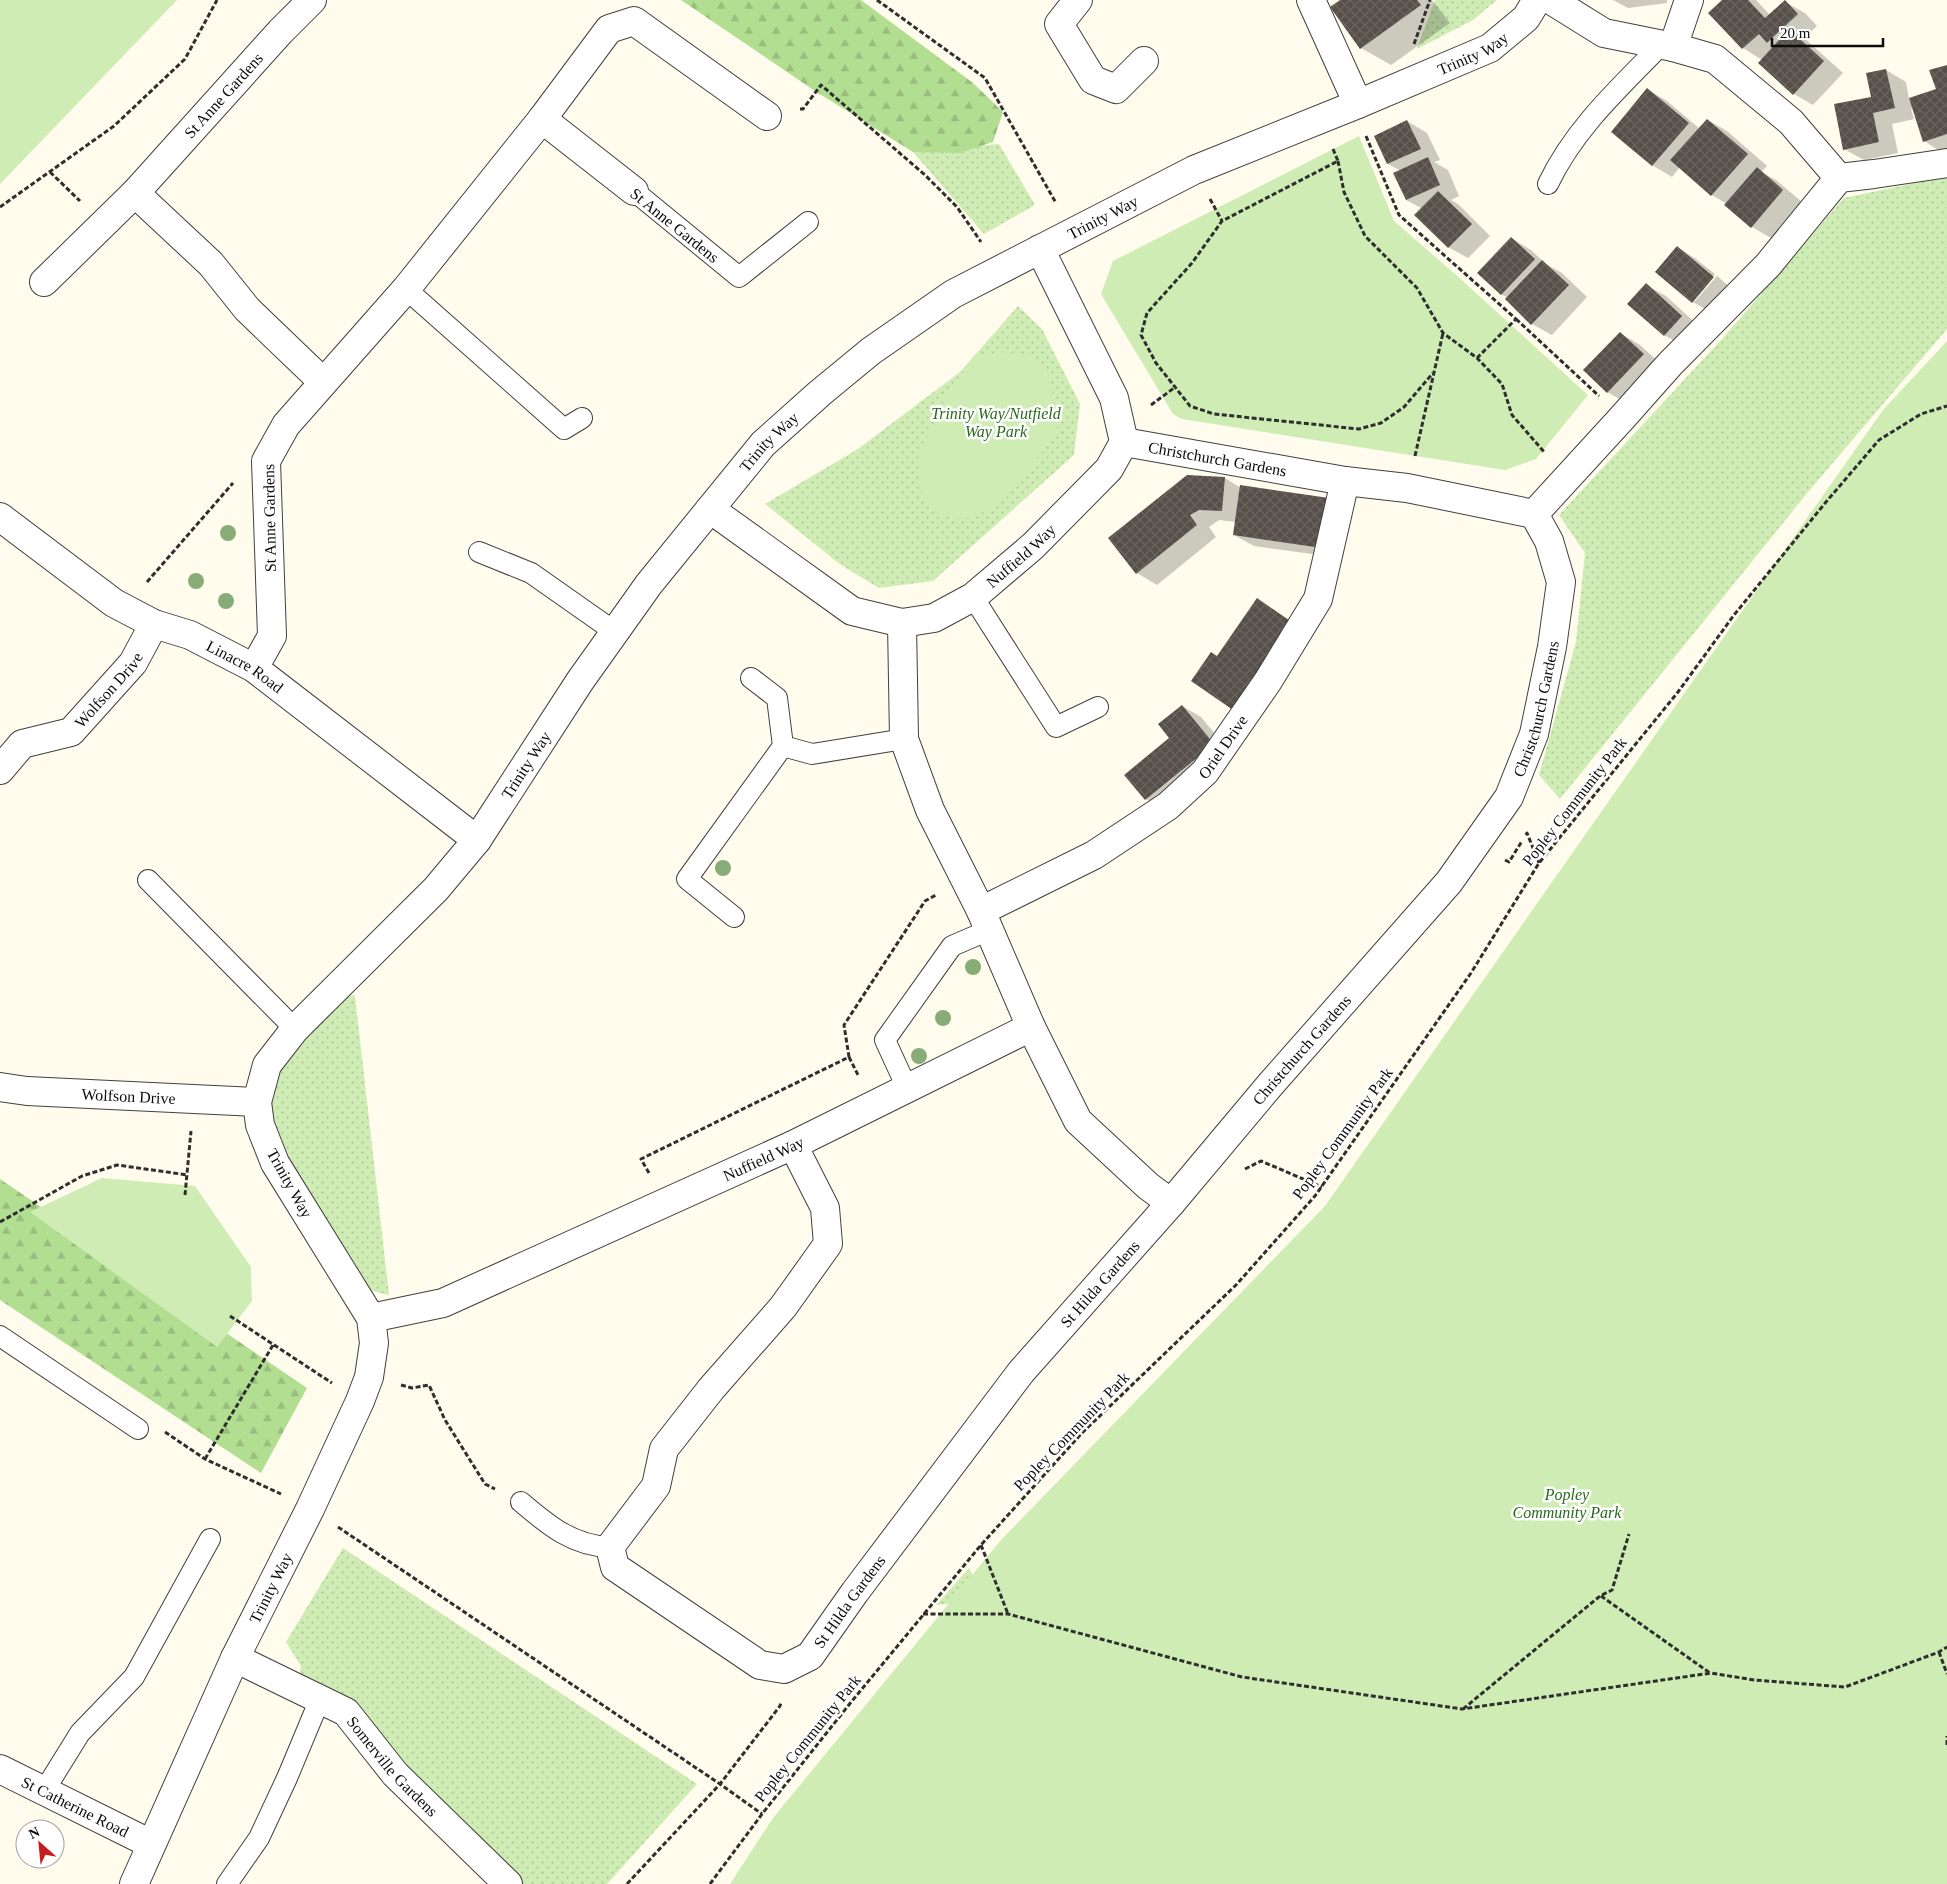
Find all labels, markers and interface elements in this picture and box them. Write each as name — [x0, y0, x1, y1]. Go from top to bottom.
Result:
scale bar — [1772, 15, 1883, 47]
text: 20 m — [1780, 25, 1811, 41]
street label: Trinity Way — [1435, 29, 1512, 78]
street label: St Anne Gardens — [181, 50, 266, 141]
street label: St Anne Gardens — [627, 185, 722, 266]
street label: Trinity Way — [1065, 192, 1141, 243]
park label: Trinity Way/Nutfield Way Park — [931, 405, 1062, 441]
street label: Trinity Way — [736, 409, 802, 475]
street label: Christchurch Gardens — [1147, 438, 1288, 480]
street label: St Anne Gardens — [260, 464, 279, 572]
street label: Nuffield Way — [983, 521, 1060, 591]
street label: Linacre Road — [204, 637, 286, 696]
street label: Christchurch Gardens — [1510, 640, 1562, 779]
street label: Wolfson Drive — [71, 650, 146, 731]
street label: Oriel Drive — [1195, 712, 1251, 783]
street label: Trinity Way — [498, 728, 555, 802]
street label: Popley Community Park — [1519, 734, 1631, 870]
street label: Christchurch Gardens — [1249, 992, 1354, 1108]
street label: Popley Community Park — [1289, 1064, 1397, 1203]
street label: Wolfson Drive — [81, 1086, 176, 1107]
street label: Nuffield Way — [721, 1133, 807, 1184]
street label: Trinity Way — [263, 1146, 316, 1221]
street label: St Hilda Gardens — [1057, 1237, 1143, 1331]
street label: Popley Community Park — [1010, 1369, 1133, 1495]
park label: Popley Community Park — [1513, 1486, 1622, 1522]
street label: Trinity Way — [246, 1550, 296, 1626]
street label: St Hilda Gardens — [810, 1552, 889, 1651]
street label: Popley Community Park — [751, 1671, 865, 1806]
street label: Somerville Gardens — [344, 1713, 441, 1820]
street label: St Catherine Road — [19, 1773, 131, 1841]
north arrow — [15, 1819, 65, 1869]
text: N — [26, 1824, 42, 1842]

